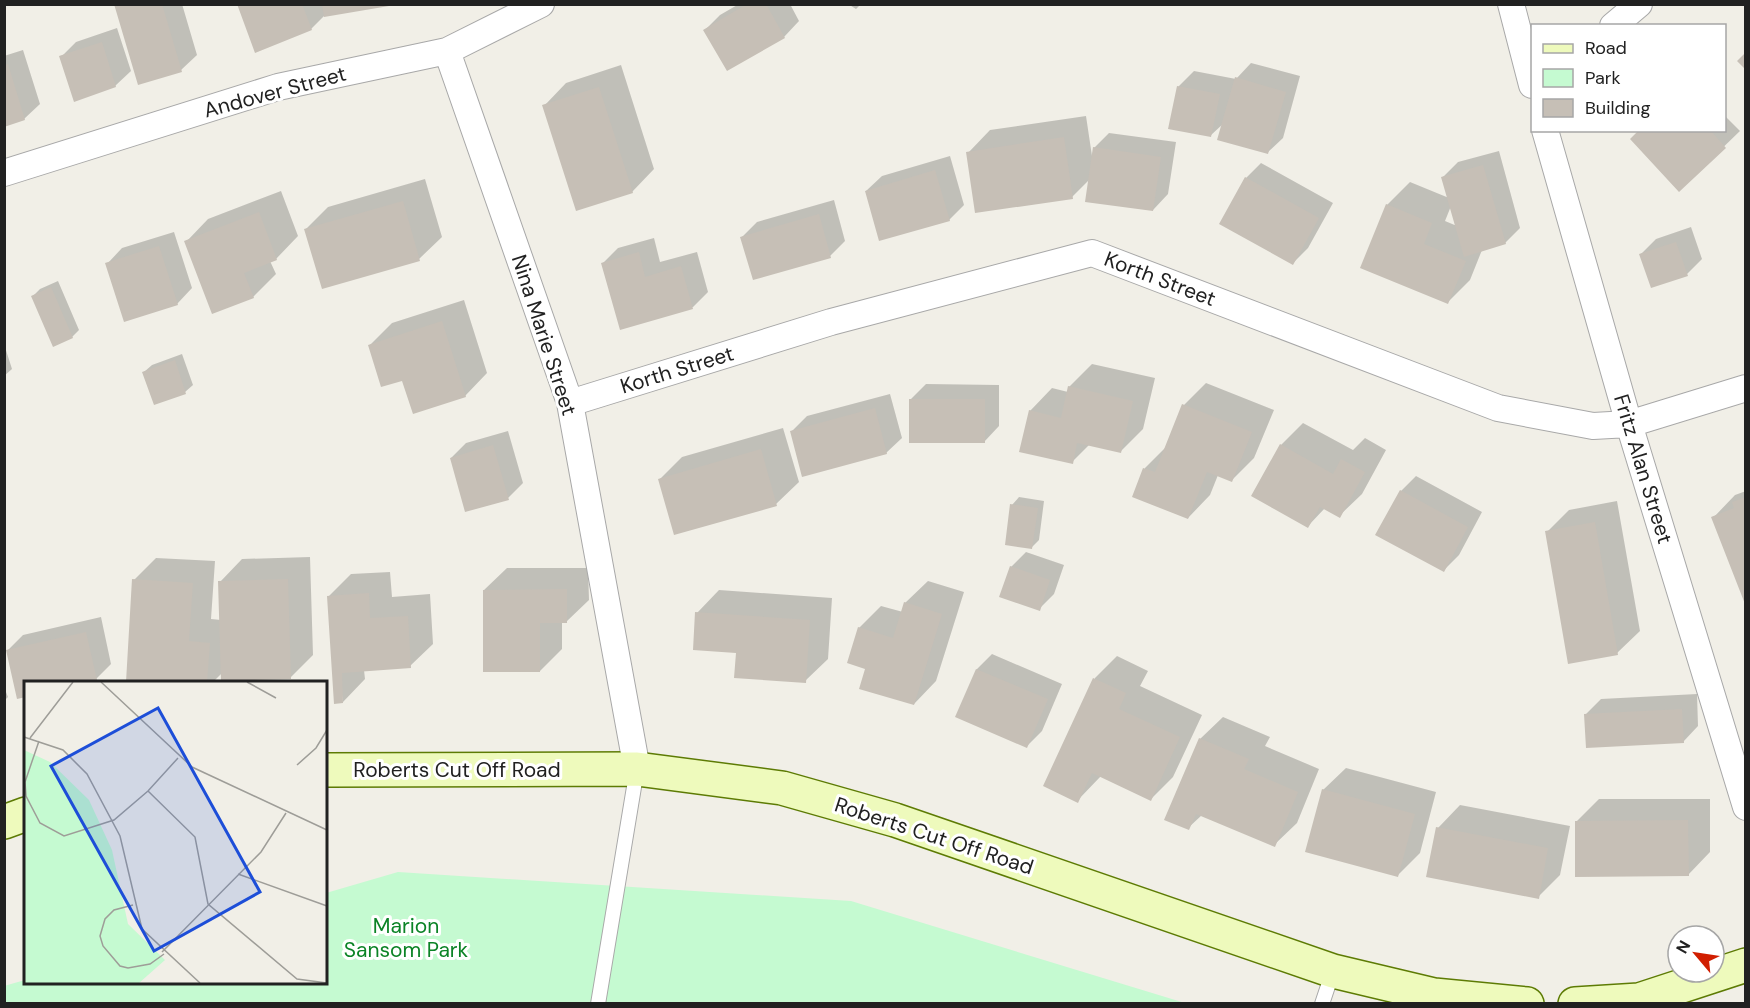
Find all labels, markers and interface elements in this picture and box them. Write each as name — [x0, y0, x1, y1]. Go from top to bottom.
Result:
legend — [1531, 24, 1726, 132]
text: Road — [1585, 36, 1627, 60]
street label: Andover Street — [201, 60, 349, 124]
text: Park — [1585, 66, 1621, 90]
text: Building — [1585, 96, 1650, 120]
street label: Korth Street — [1100, 245, 1220, 313]
street label: Nina Marie Street — [505, 251, 583, 419]
street label: Korth Street — [617, 339, 737, 401]
street label: Fritz Alan Street — [1607, 391, 1679, 547]
inset map — [24, 681, 327, 984]
street label: Roberts Cut Off Road — [353, 756, 561, 784]
street label: Roberts Cut Off Road — [831, 791, 1037, 881]
park label: Marion Sansom Park — [344, 912, 469, 964]
north arrow — [1666, 924, 1726, 984]
text: N — [1671, 937, 1695, 957]

